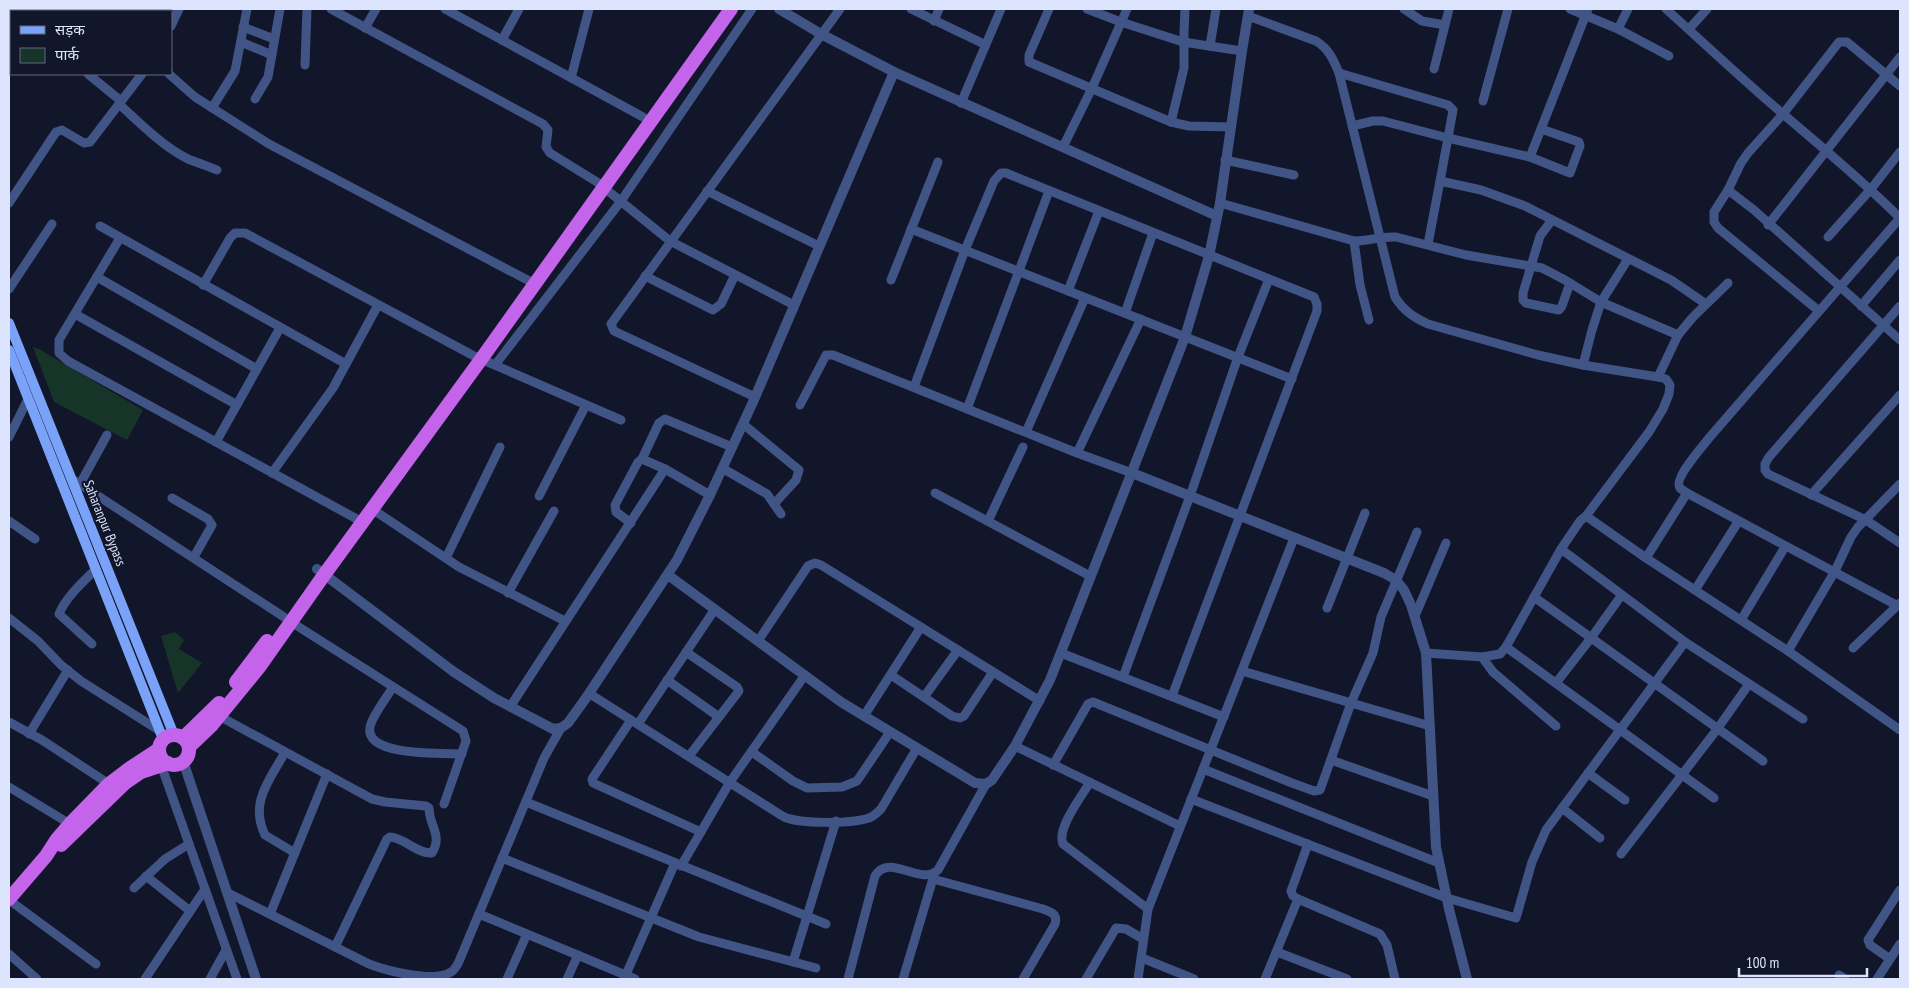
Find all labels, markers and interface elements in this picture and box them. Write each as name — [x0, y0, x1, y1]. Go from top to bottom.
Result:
legend — [10, 10, 172, 75]
text: सड़क — [55, 20, 85, 39]
text: पार्क — [55, 45, 79, 64]
street label: Saharanpur Bypass — [80, 477, 130, 569]
scale bar — [1739, 946, 1866, 978]
text: 100 m — [1746, 953, 1779, 972]

